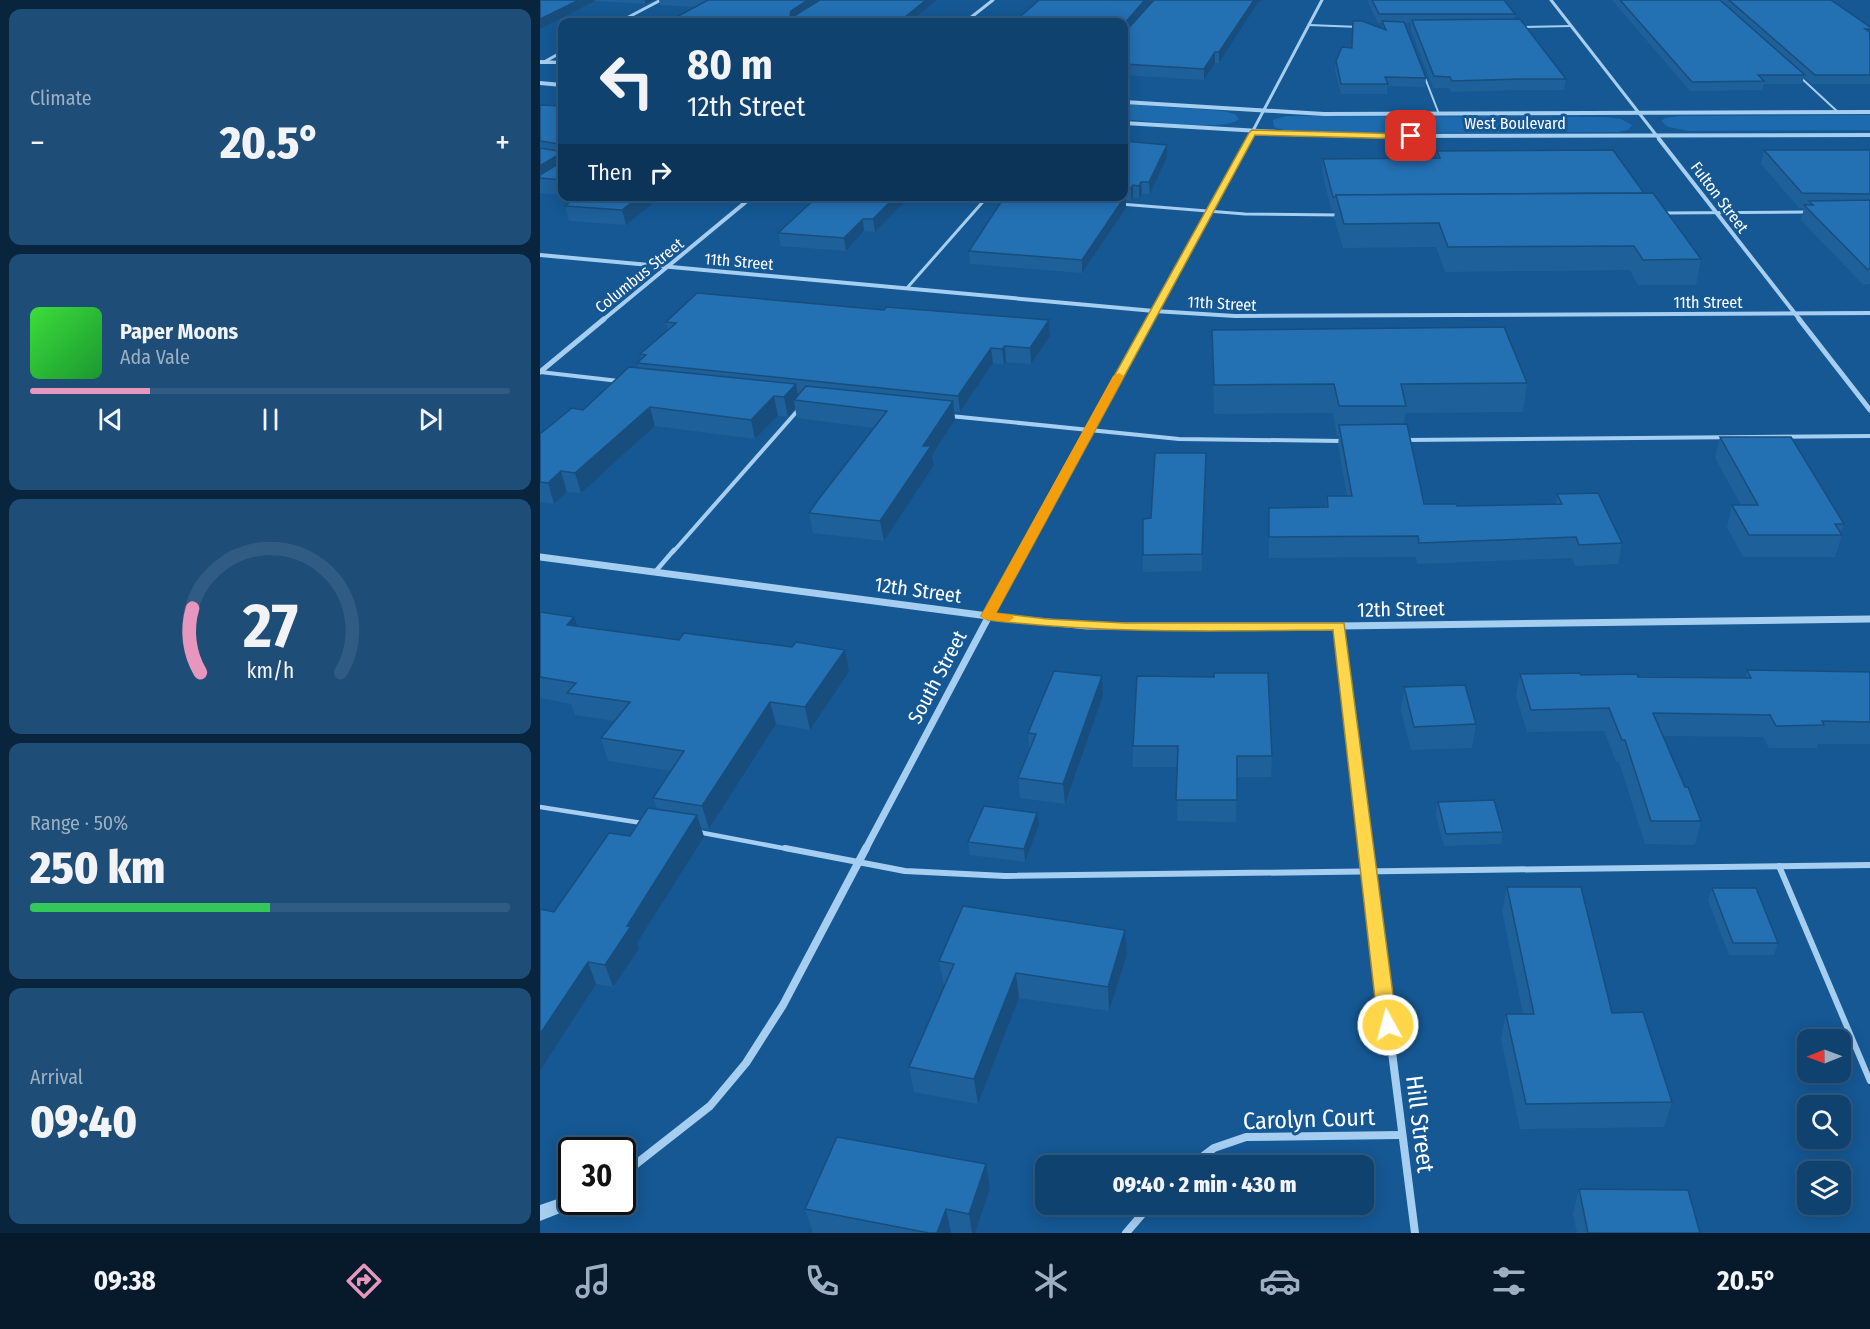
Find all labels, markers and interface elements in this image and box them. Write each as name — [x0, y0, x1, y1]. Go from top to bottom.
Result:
text: 80 m — [687, 40, 773, 90]
icon: left — [588, 42, 666, 120]
text: Climate — [30, 86, 92, 110]
text: 12th Street — [687, 91, 805, 123]
pin — [1385, 110, 1436, 161]
street label: West Boulevard — [1464, 114, 1566, 133]
text: 20.5° — [220, 116, 320, 170]
icon: arrive — [1394, 119, 1427, 152]
text: − — [30, 123, 45, 163]
text: + — [495, 123, 510, 163]
icon: right — [644, 156, 677, 189]
street label: Fulton Street — [1687, 158, 1753, 237]
text: Then — [588, 159, 632, 186]
street label: Columbus Street — [591, 234, 688, 317]
street label: 11th Street — [704, 249, 775, 274]
street label: 11th Street — [1187, 292, 1258, 315]
street label: 11th Street — [1673, 293, 1743, 312]
text: Paper Moons — [120, 318, 238, 345]
text: Ada Vale — [120, 345, 190, 369]
icon: previous — [94, 403, 127, 436]
icon: pause — [254, 403, 287, 436]
icon: next — [414, 403, 447, 436]
street label: 12th Street — [873, 572, 963, 608]
text: 27 — [241, 590, 298, 665]
street label: 12th Street — [1357, 596, 1445, 622]
street label: South Street — [902, 626, 972, 728]
text: km/h — [246, 659, 294, 685]
text: Range · 50% — [30, 811, 128, 835]
text: 250 km — [30, 841, 165, 895]
position arrow — [1356, 993, 1420, 1057]
north arrow — [1797, 1029, 1851, 1083]
map controls — [1797, 1029, 1851, 1215]
text: Arrival — [30, 1065, 83, 1089]
street label: Hill Street — [1400, 1074, 1440, 1174]
text: 09:40 — [30, 1095, 137, 1149]
button: search — [1797, 1095, 1851, 1149]
street label: Carolyn Court — [1242, 1103, 1376, 1135]
speed limit sign: 30 — [558, 1137, 636, 1215]
button: layers — [1797, 1161, 1851, 1215]
text: 09:40 · 2 min · 430 m — [1113, 1171, 1297, 1198]
icon: directions — [343, 1260, 385, 1302]
icon: music — [572, 1260, 614, 1302]
icon: phone — [801, 1260, 843, 1302]
icon: climate — [1030, 1260, 1072, 1302]
icon: car — [1259, 1260, 1301, 1302]
icon: filters — [1488, 1260, 1530, 1302]
text: 09:38 — [94, 1265, 156, 1297]
text: 20.5° — [1717, 1265, 1776, 1297]

